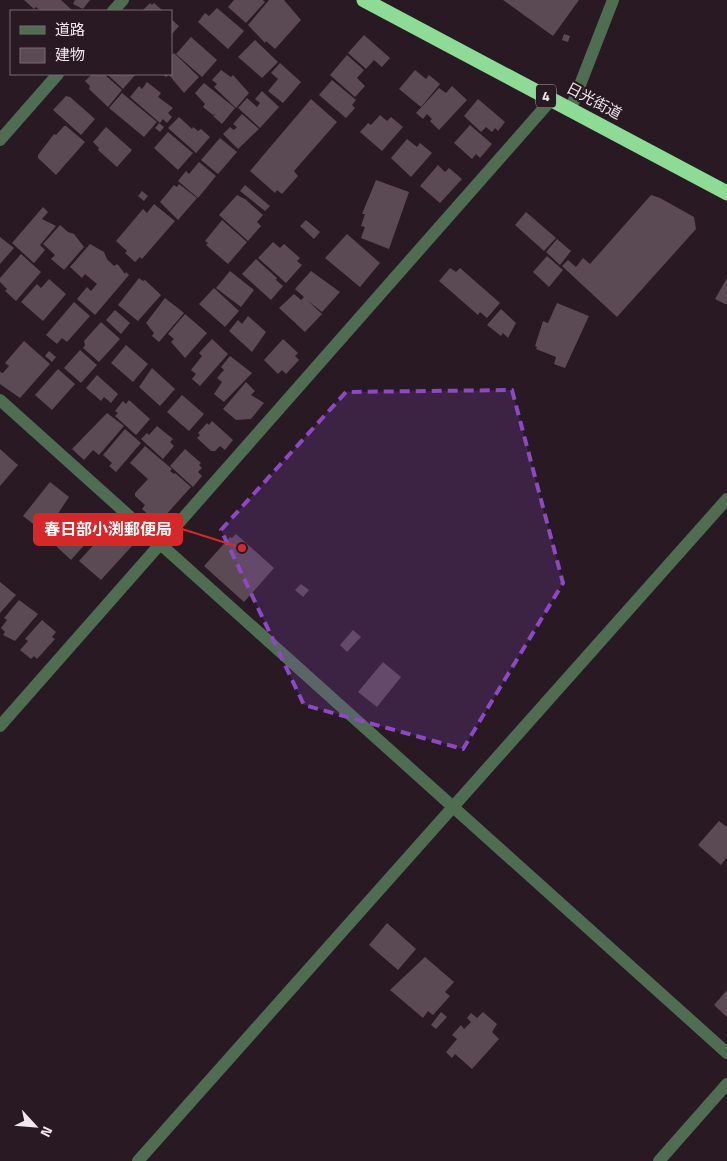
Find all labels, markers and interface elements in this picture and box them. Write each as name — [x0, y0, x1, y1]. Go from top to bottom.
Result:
legend — [10, 10, 172, 75]
text: 道路 — [55, 18, 85, 41]
text: 建物 — [55, 43, 85, 66]
street label: 日光街道 — [562, 76, 626, 125]
road number: 4 — [536, 84, 556, 108]
callout: 春日部小渕郵便局 — [34, 514, 182, 545]
text: 春日部小渕郵便局 — [44, 517, 172, 541]
north arrow — [10, 1101, 60, 1151]
text: N — [36, 1123, 59, 1141]

